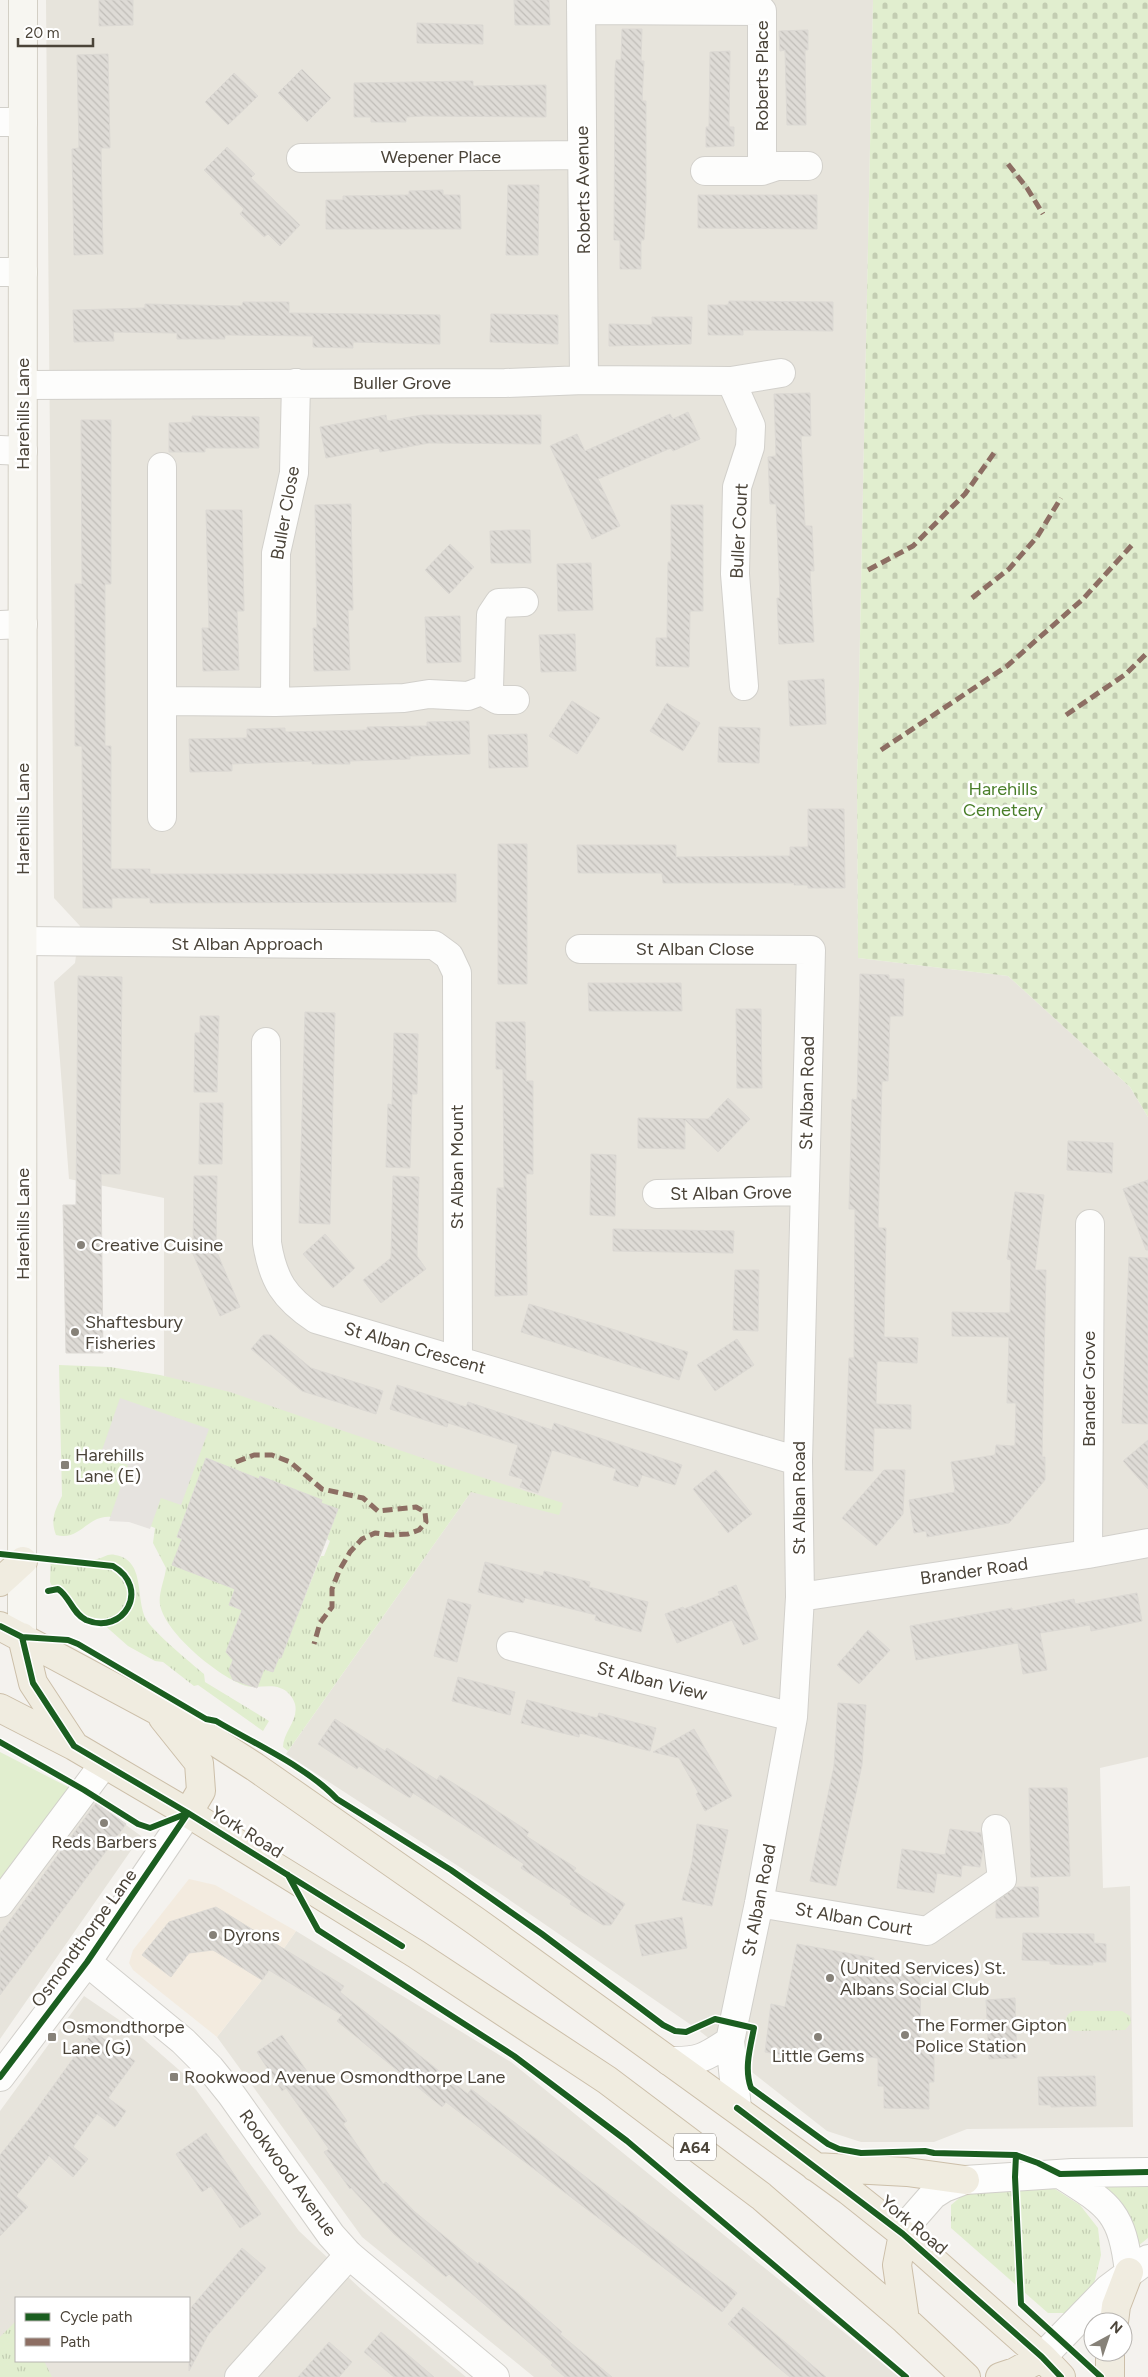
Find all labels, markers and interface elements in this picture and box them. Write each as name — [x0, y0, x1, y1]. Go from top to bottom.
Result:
scale bar — [18, 15, 92, 47]
street label: Roberts Place — [751, 20, 773, 131]
text: 20 m — [25, 24, 59, 42]
street label: Roberts Avenue — [571, 125, 595, 255]
street label: Wepener Place — [381, 146, 501, 168]
street label: Harehills Lane — [12, 358, 34, 470]
street label: Buller Grove — [353, 372, 451, 394]
street label: Buller Close — [266, 464, 304, 562]
street label: Buller Court — [726, 482, 752, 579]
street label: Harehills Lane — [12, 763, 34, 875]
park label: Harehills Cemetery — [963, 778, 1044, 821]
street label: St Alban Approach — [171, 933, 323, 955]
street label: St Alban Close — [636, 938, 754, 960]
street label: St Alban Road — [795, 1036, 819, 1150]
street label: St Alban Mount — [446, 1104, 468, 1230]
street label: Harehills Lane — [12, 1168, 34, 1280]
street label: St Alban Grove — [670, 1181, 792, 1205]
place label: Creative Cuisine — [91, 1234, 223, 1256]
marker: Creative Cuisine — [75, 1239, 87, 1251]
place label: Shaftesbury Fisheries — [85, 1311, 184, 1354]
street label: St Alban Crescent — [342, 1317, 489, 1379]
marker: Shaftesbury Fisheries — [69, 1326, 81, 1338]
street label: Brander Grove — [1078, 1331, 1100, 1447]
street label: St Alban Road — [788, 1441, 810, 1555]
place label: Harehills Lane (E) — [75, 1444, 144, 1487]
marker: Harehills Lane (E) — [59, 1459, 71, 1471]
street label: Brander Road — [919, 1553, 1029, 1589]
street label: St Alban View — [595, 1657, 709, 1705]
street label: York Road — [207, 1801, 287, 1863]
marker: Reds Barbers — [98, 1817, 110, 1829]
place label: Reds Barbers — [51, 1831, 157, 1853]
street label: St Alban Road — [737, 1842, 781, 1958]
street label: Osmondthorpe Lane — [26, 1864, 142, 2011]
street label: St Alban Court — [793, 1898, 915, 1940]
place label: Dyrons — [223, 1924, 280, 1946]
marker: Dyrons — [207, 1929, 219, 1941]
place label: (United Services) St. Albans Social Club — [840, 1957, 1006, 2000]
marker: (United Services) St. Albans Social Club — [824, 1972, 836, 1984]
place label: The Former Gipton Police Station — [915, 2014, 1067, 2057]
place label: Osmondthorpe Lane (G) — [62, 2016, 185, 2059]
marker: The Former Gipton Police Station — [899, 2029, 911, 2041]
marker: Osmondthorpe Lane (G) — [46, 2031, 58, 2043]
marker: Little Gems — [812, 2031, 824, 2043]
place label: Little Gems — [772, 2045, 864, 2067]
place label: Rookwood Avenue Osmondthorpe Lane — [184, 2066, 506, 2088]
marker: Rookwood Avenue Osmondthorpe Lane — [168, 2071, 180, 2083]
street label: Rookwood Avenue — [235, 2105, 342, 2241]
road number: A64 — [674, 2134, 716, 2160]
street label: York Road — [876, 2191, 952, 2259]
legend — [15, 2297, 190, 2362]
text: Cycle path — [60, 2308, 132, 2326]
north arrow — [1083, 2312, 1133, 2362]
text: N — [1106, 2317, 1126, 2337]
text: Path — [60, 2333, 90, 2351]

